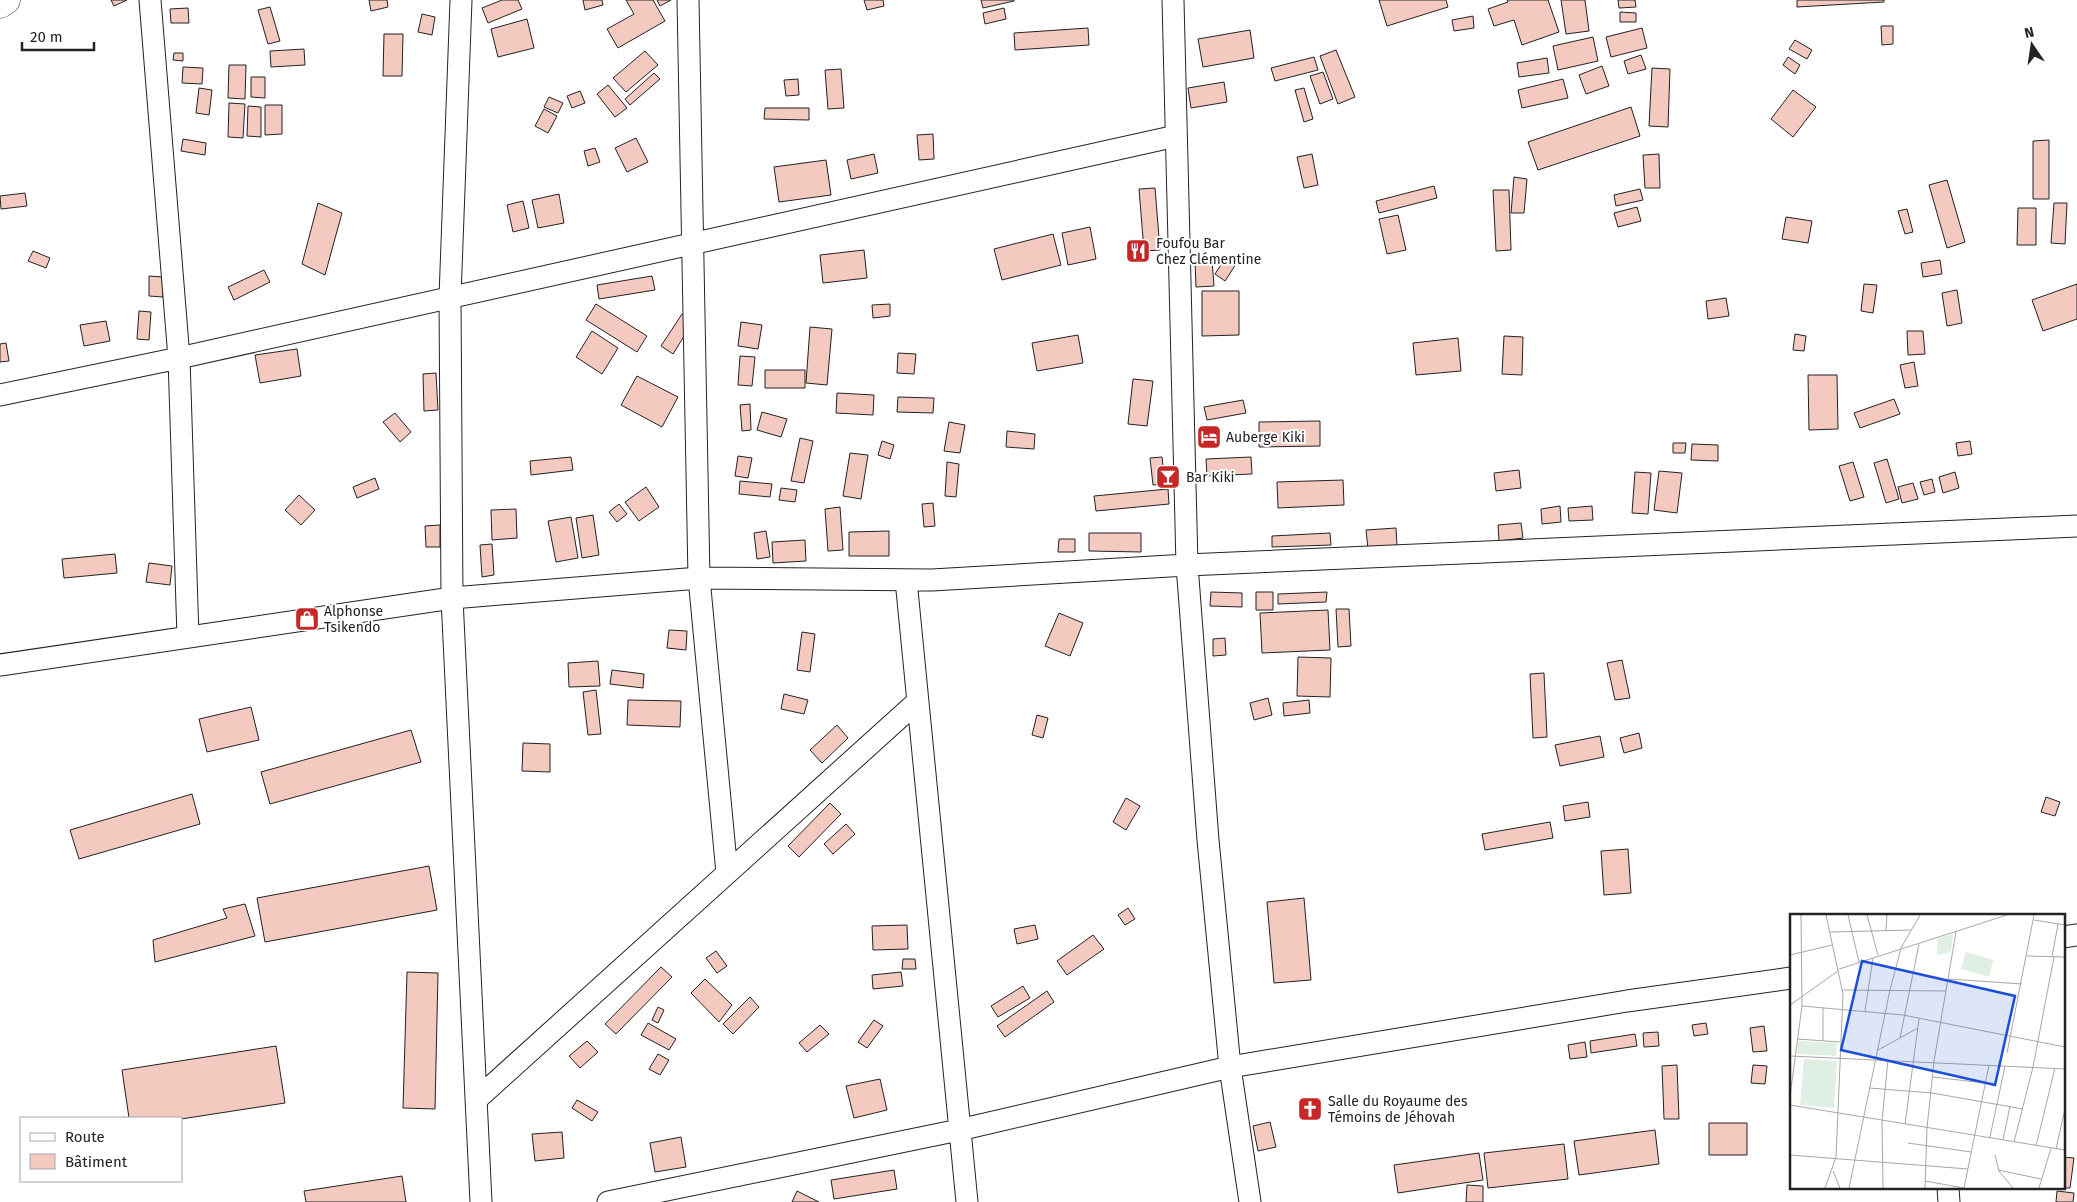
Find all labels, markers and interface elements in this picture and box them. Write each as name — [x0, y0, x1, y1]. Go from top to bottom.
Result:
scale bar — [22, 20, 95, 52]
north arrow — [2007, 20, 2057, 70]
text: N — [2023, 23, 2036, 42]
text: 20 m — [30, 28, 63, 46]
place label: Foufou Bar Chez Clémentine — [1156, 235, 1261, 268]
restaurant icon: Foufou Bar Chez Clémentine — [1125, 238, 1151, 264]
hotel icon: Auberge Kiki — [1196, 424, 1222, 450]
place label: Auberge Kiki — [1226, 429, 1305, 446]
bar icon: Bar Kiki — [1155, 464, 1181, 490]
place label: Bar Kiki — [1186, 469, 1235, 486]
place label: Alphonse Tsikendo — [324, 603, 383, 636]
shop icon: Alphonse Tsikendo — [294, 606, 320, 632]
inset map — [1790, 914, 2064, 1190]
place label: Salle du Royaume des Témoins de Jéhovah — [1328, 1093, 1468, 1126]
church icon: Salle du Royaume des Témoins de Jéhovah — [1297, 1096, 1323, 1122]
legend — [20, 1117, 182, 1182]
text: Route — [65, 1128, 105, 1146]
text: Bâtiment — [65, 1153, 128, 1171]

